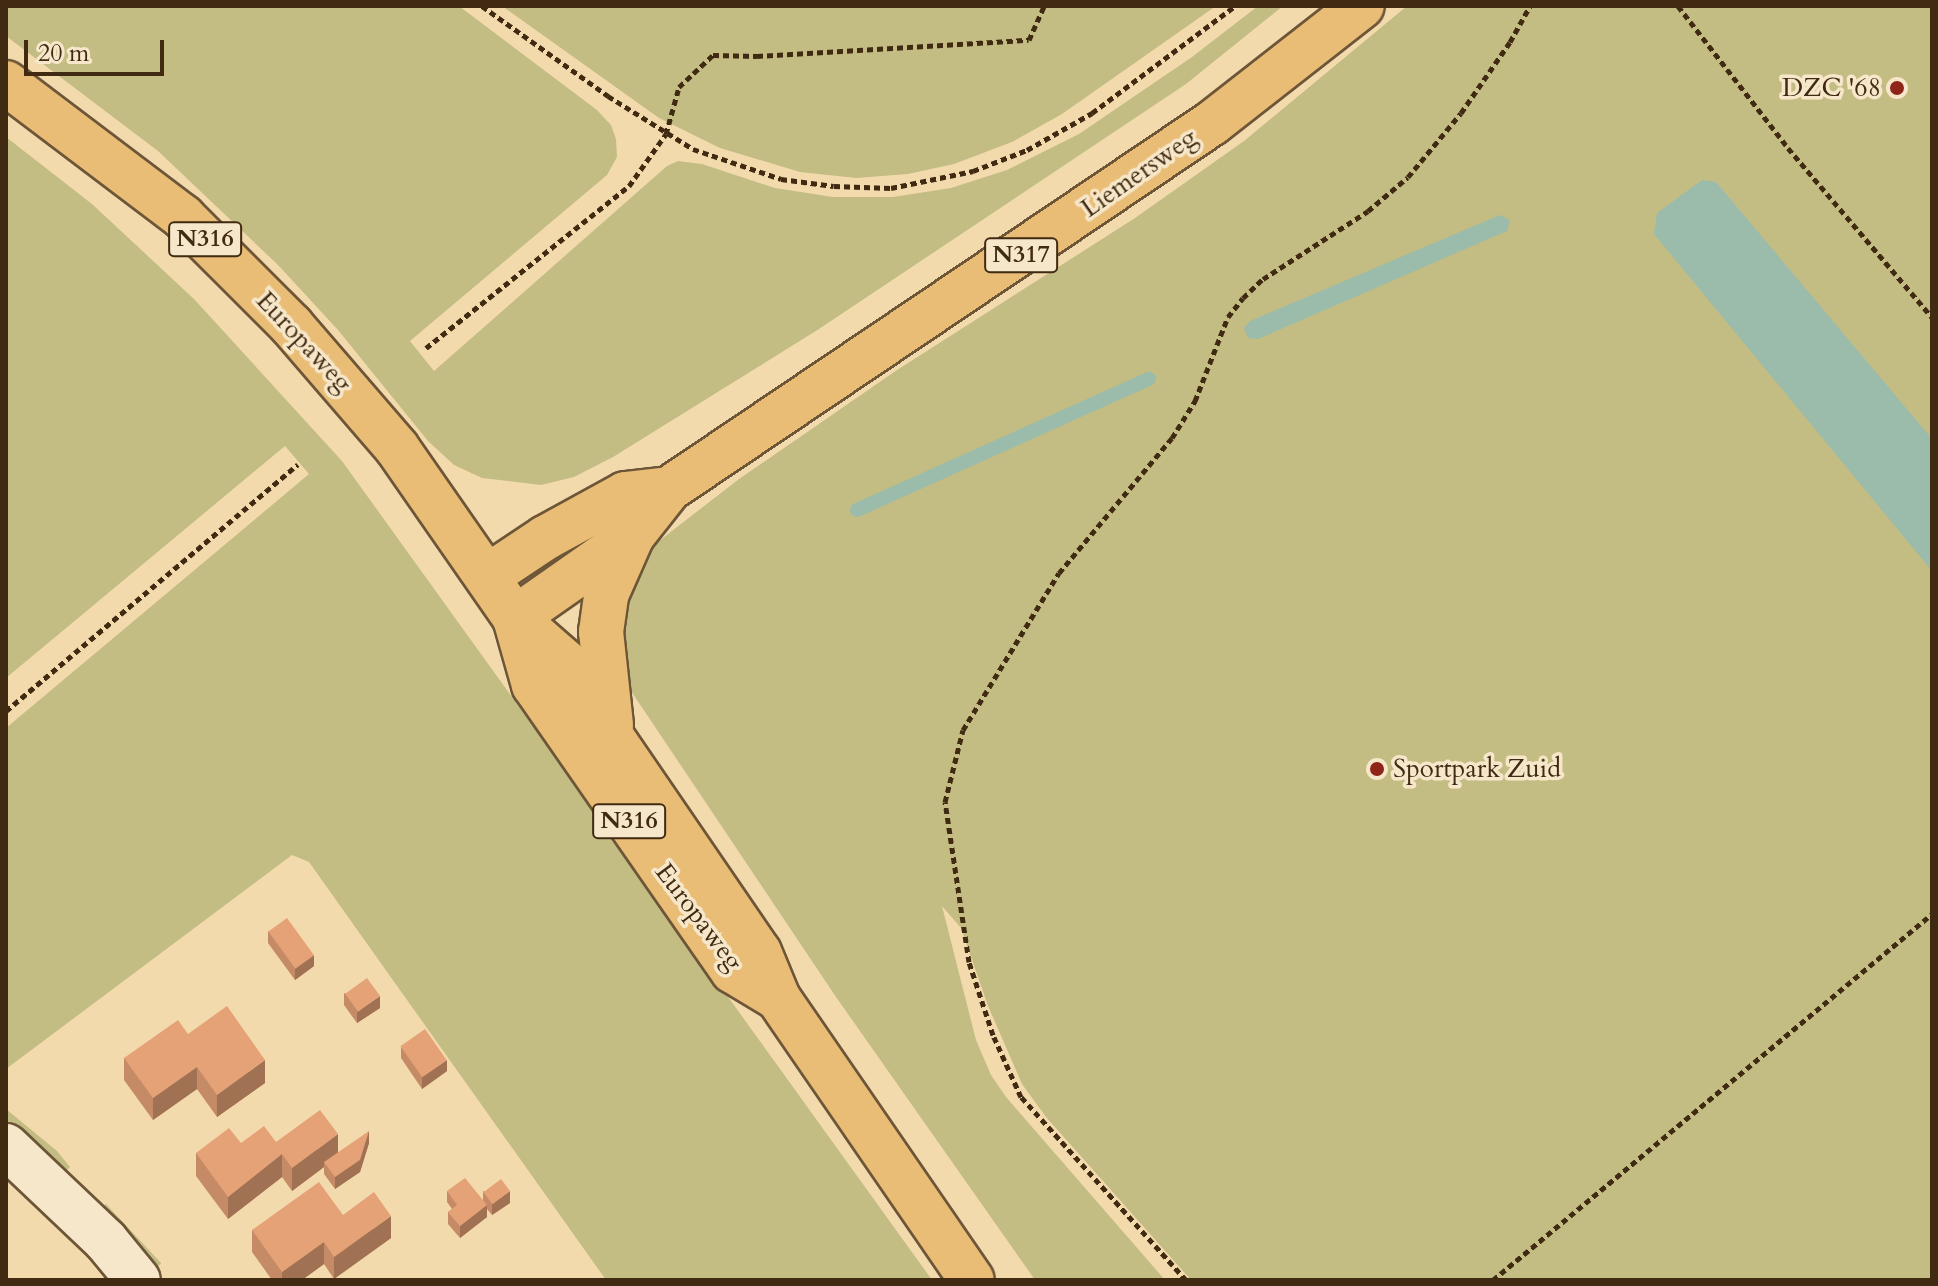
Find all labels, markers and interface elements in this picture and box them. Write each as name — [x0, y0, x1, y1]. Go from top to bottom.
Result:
scale bar — [28, 24, 168, 74]
text: 20 m — [38, 37, 89, 70]
place label: DZC '68 — [1782, 72, 1881, 104]
marker: DZC '68 — [1888, 79, 1906, 97]
street label: Liemersweg — [1075, 122, 1203, 224]
road number: N316 — [167, 219, 243, 259]
road number: N317 — [983, 235, 1059, 275]
street label: Europaweg — [250, 285, 358, 399]
place label: Sportpark Zuid — [1393, 753, 1561, 785]
marker: Sportpark Zuid — [1368, 760, 1386, 778]
road number: N316 — [591, 801, 667, 841]
street label: Europaweg — [649, 857, 749, 977]

